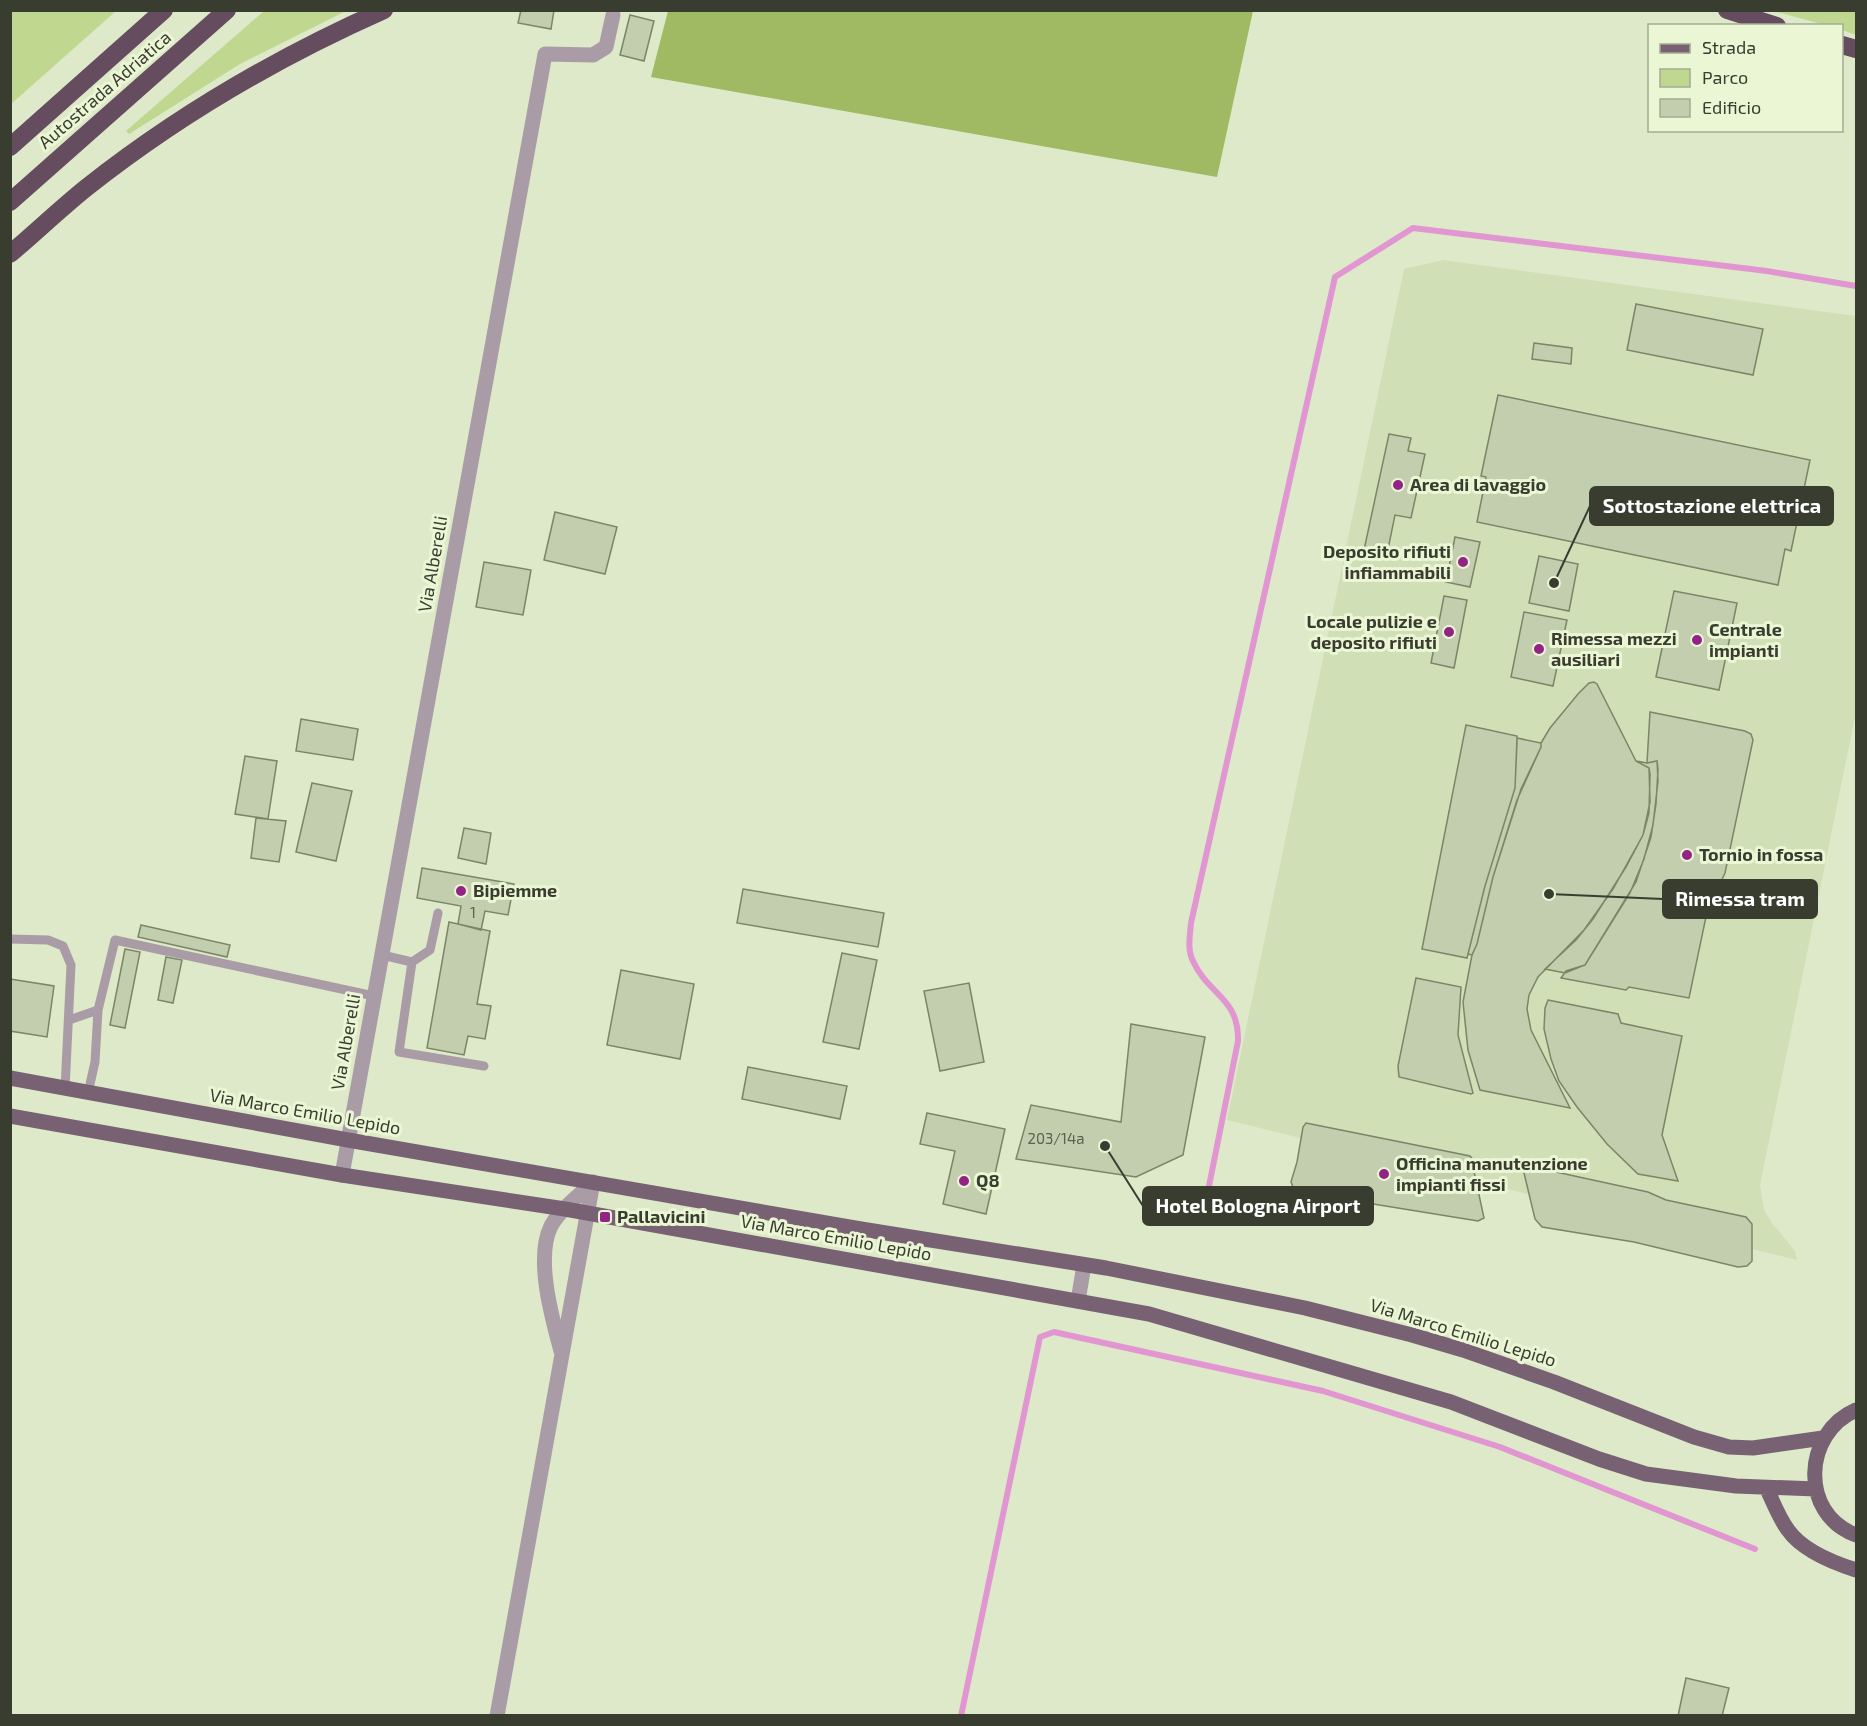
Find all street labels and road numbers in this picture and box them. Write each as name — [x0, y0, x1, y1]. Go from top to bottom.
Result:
street label: Autostrada Adriatica — [34, 26, 175, 153]
street label: Via Alberelli — [413, 514, 451, 614]
street label: Via Alberelli — [326, 992, 364, 1092]
street label: Via Marco Emilio Lepido — [208, 1083, 402, 1139]
street label: Via Marco Emilio Lepido — [739, 1209, 933, 1265]
street label: Via Marco Emilio Lepido — [1368, 1293, 1559, 1371]

